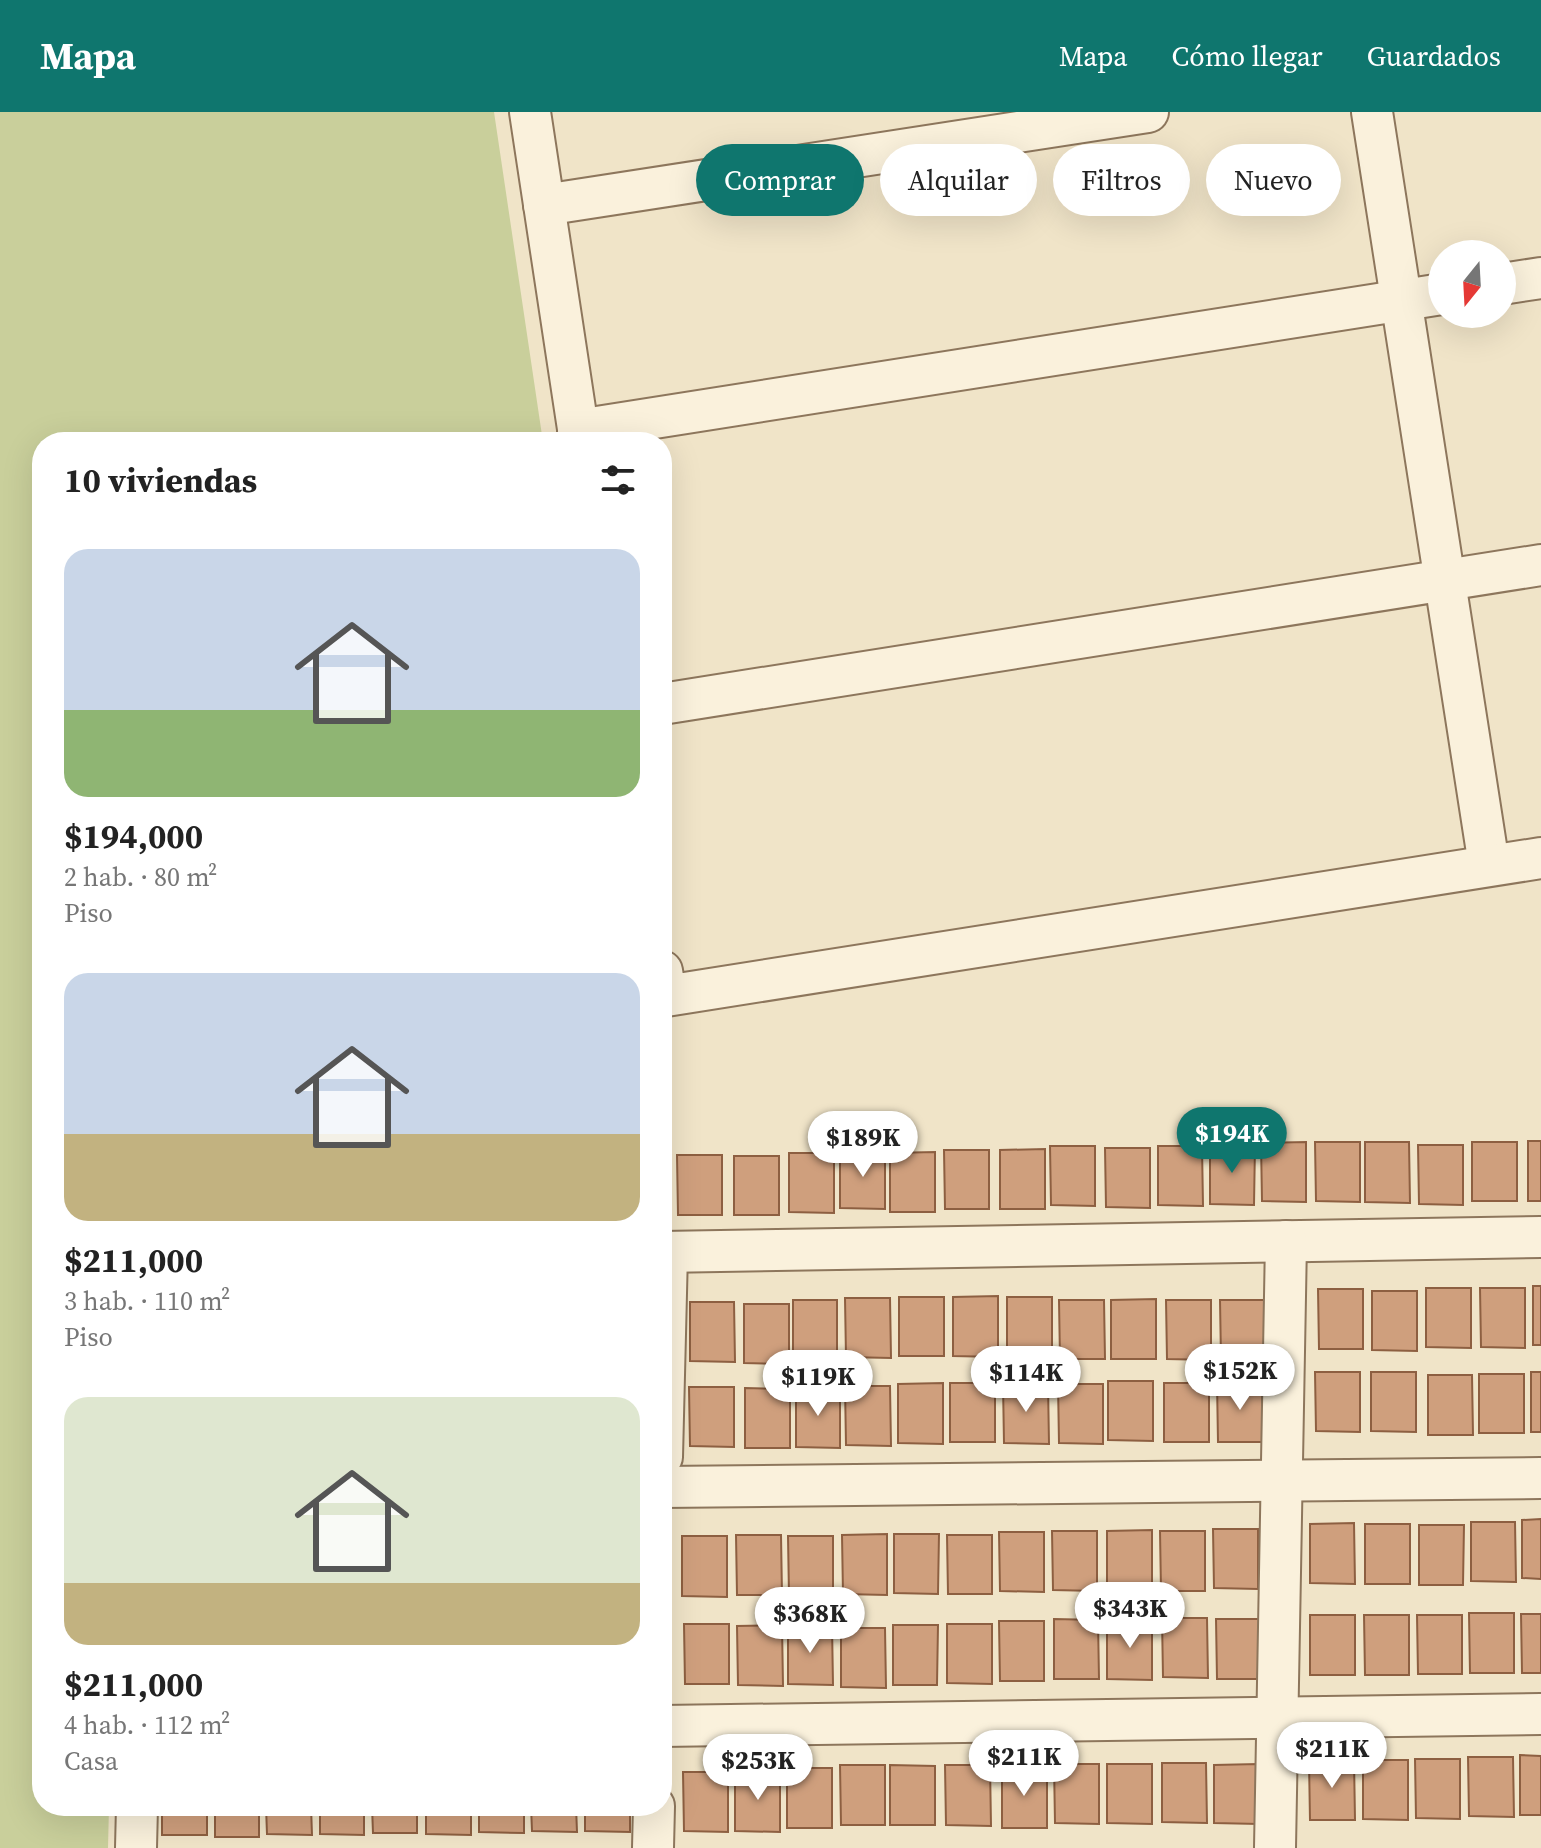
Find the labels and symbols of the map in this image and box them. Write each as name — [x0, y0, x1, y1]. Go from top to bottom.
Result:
north arrow — [1428, 240, 1516, 328]
pin: $194K — [1176, 1107, 1288, 1175]
pin: $189K — [807, 1111, 919, 1179]
pin: $152K — [1184, 1344, 1296, 1412]
pin: $114K — [970, 1346, 1082, 1414]
pin: $119K — [762, 1350, 874, 1418]
pin: $343K — [1074, 1582, 1186, 1650]
pin: $368K — [754, 1587, 866, 1655]
pin: $211K — [1276, 1722, 1388, 1790]
pin: $211K — [968, 1730, 1080, 1798]
pin: $253K — [702, 1734, 814, 1802]

